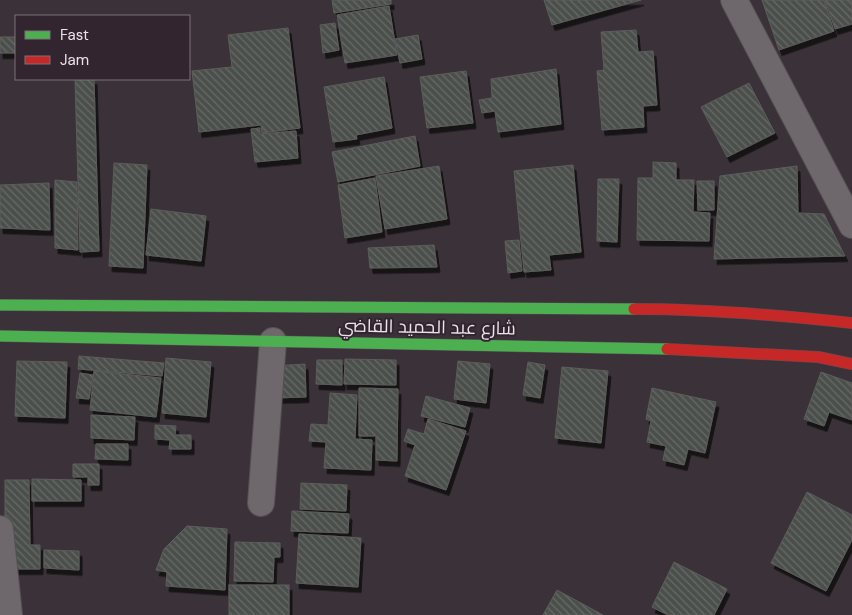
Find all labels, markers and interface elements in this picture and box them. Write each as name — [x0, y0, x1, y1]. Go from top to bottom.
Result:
legend — [15, 15, 190, 80]
text: Fast — [60, 25, 89, 45]
text: Jam — [60, 50, 89, 70]
street label: شارع عبد الحميد القاضي — [338, 313, 516, 342]

